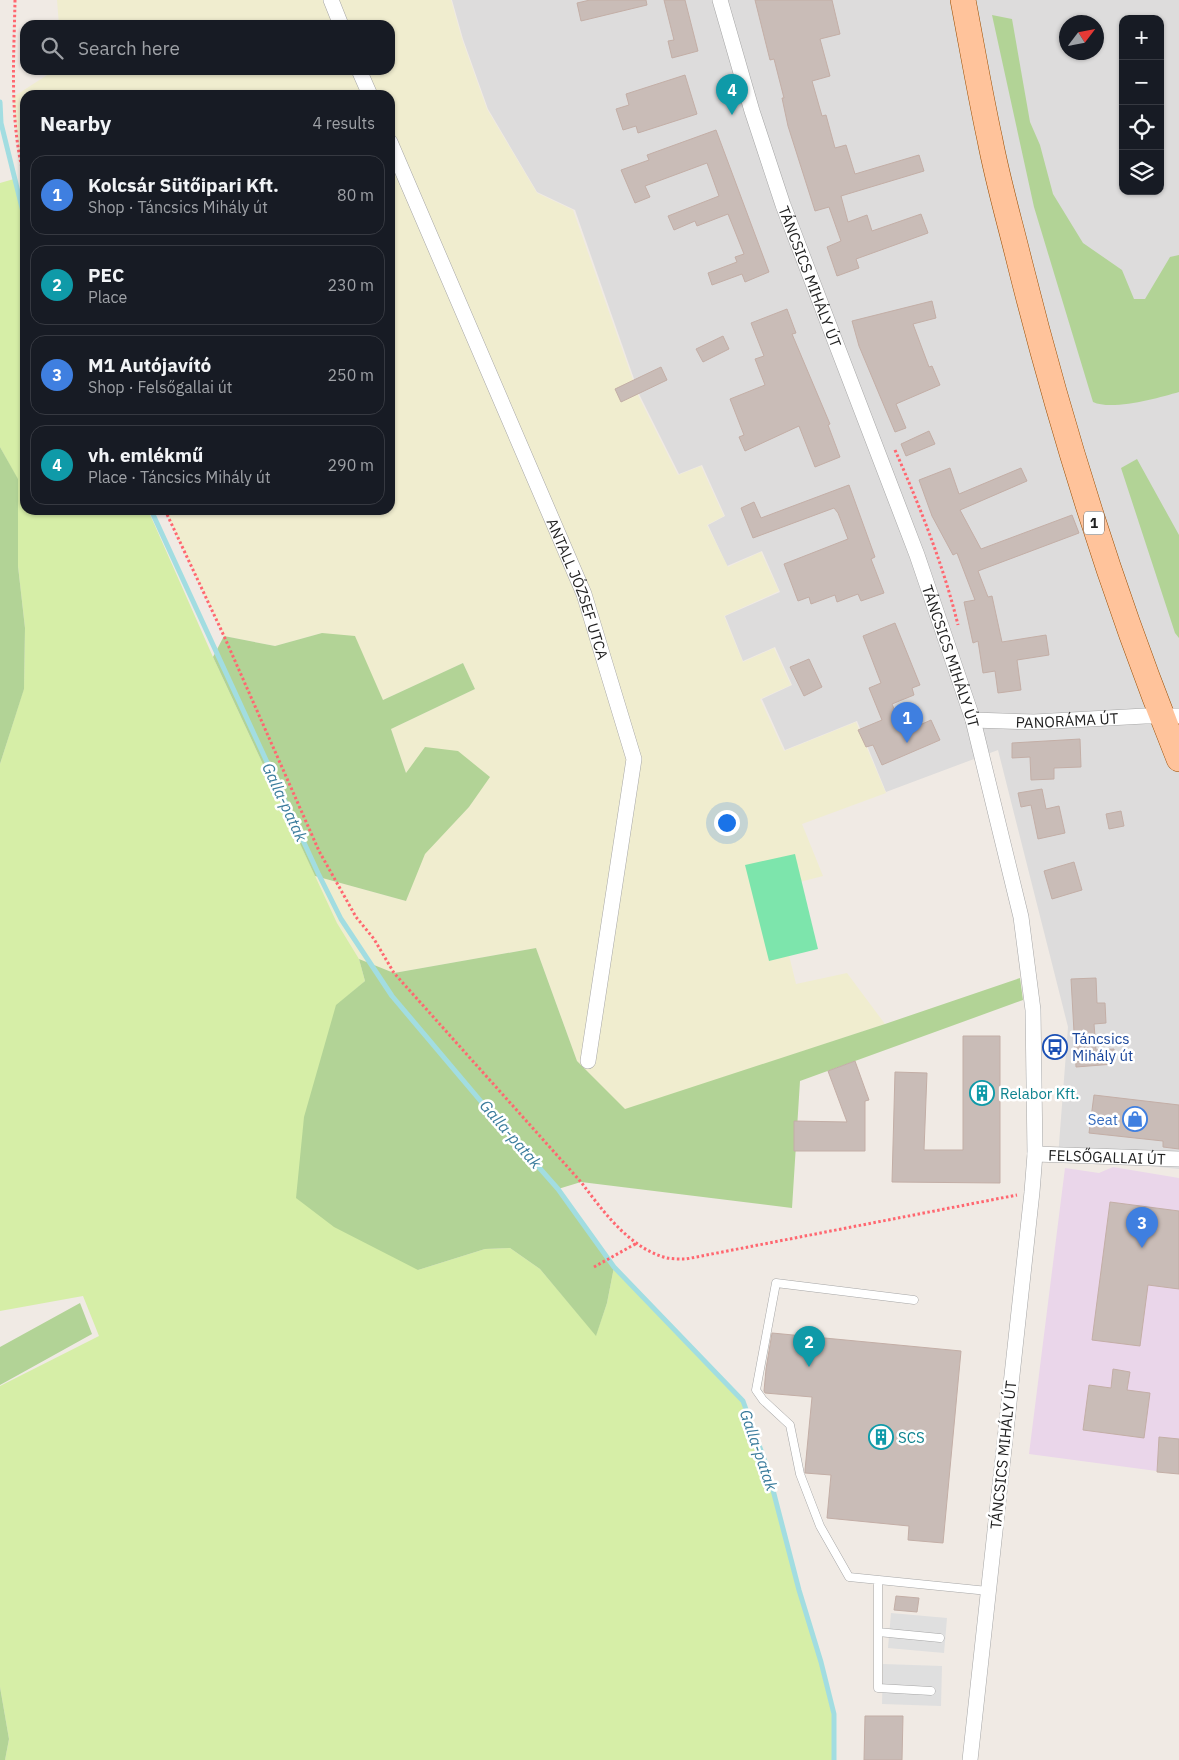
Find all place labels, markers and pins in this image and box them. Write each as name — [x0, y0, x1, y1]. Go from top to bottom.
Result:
pin: 4 — [716, 74, 748, 115]
pin: 1 — [891, 702, 923, 743]
place label: Táncsics Mihály út — [1072, 1029, 1133, 1065]
bus stop icon: Táncsics Mihály út — [1042, 1034, 1068, 1060]
building icon: Relabor Kft. — [969, 1080, 995, 1106]
place label: Relabor Kft. — [1000, 1084, 1079, 1103]
shop icon: Seat — [1122, 1106, 1148, 1132]
place label: Seat — [1088, 1110, 1118, 1129]
pin: 3 — [1126, 1207, 1158, 1248]
pin: 2 — [793, 1326, 825, 1367]
building icon: SCS — [868, 1424, 894, 1450]
place label: SCS — [898, 1428, 925, 1447]

